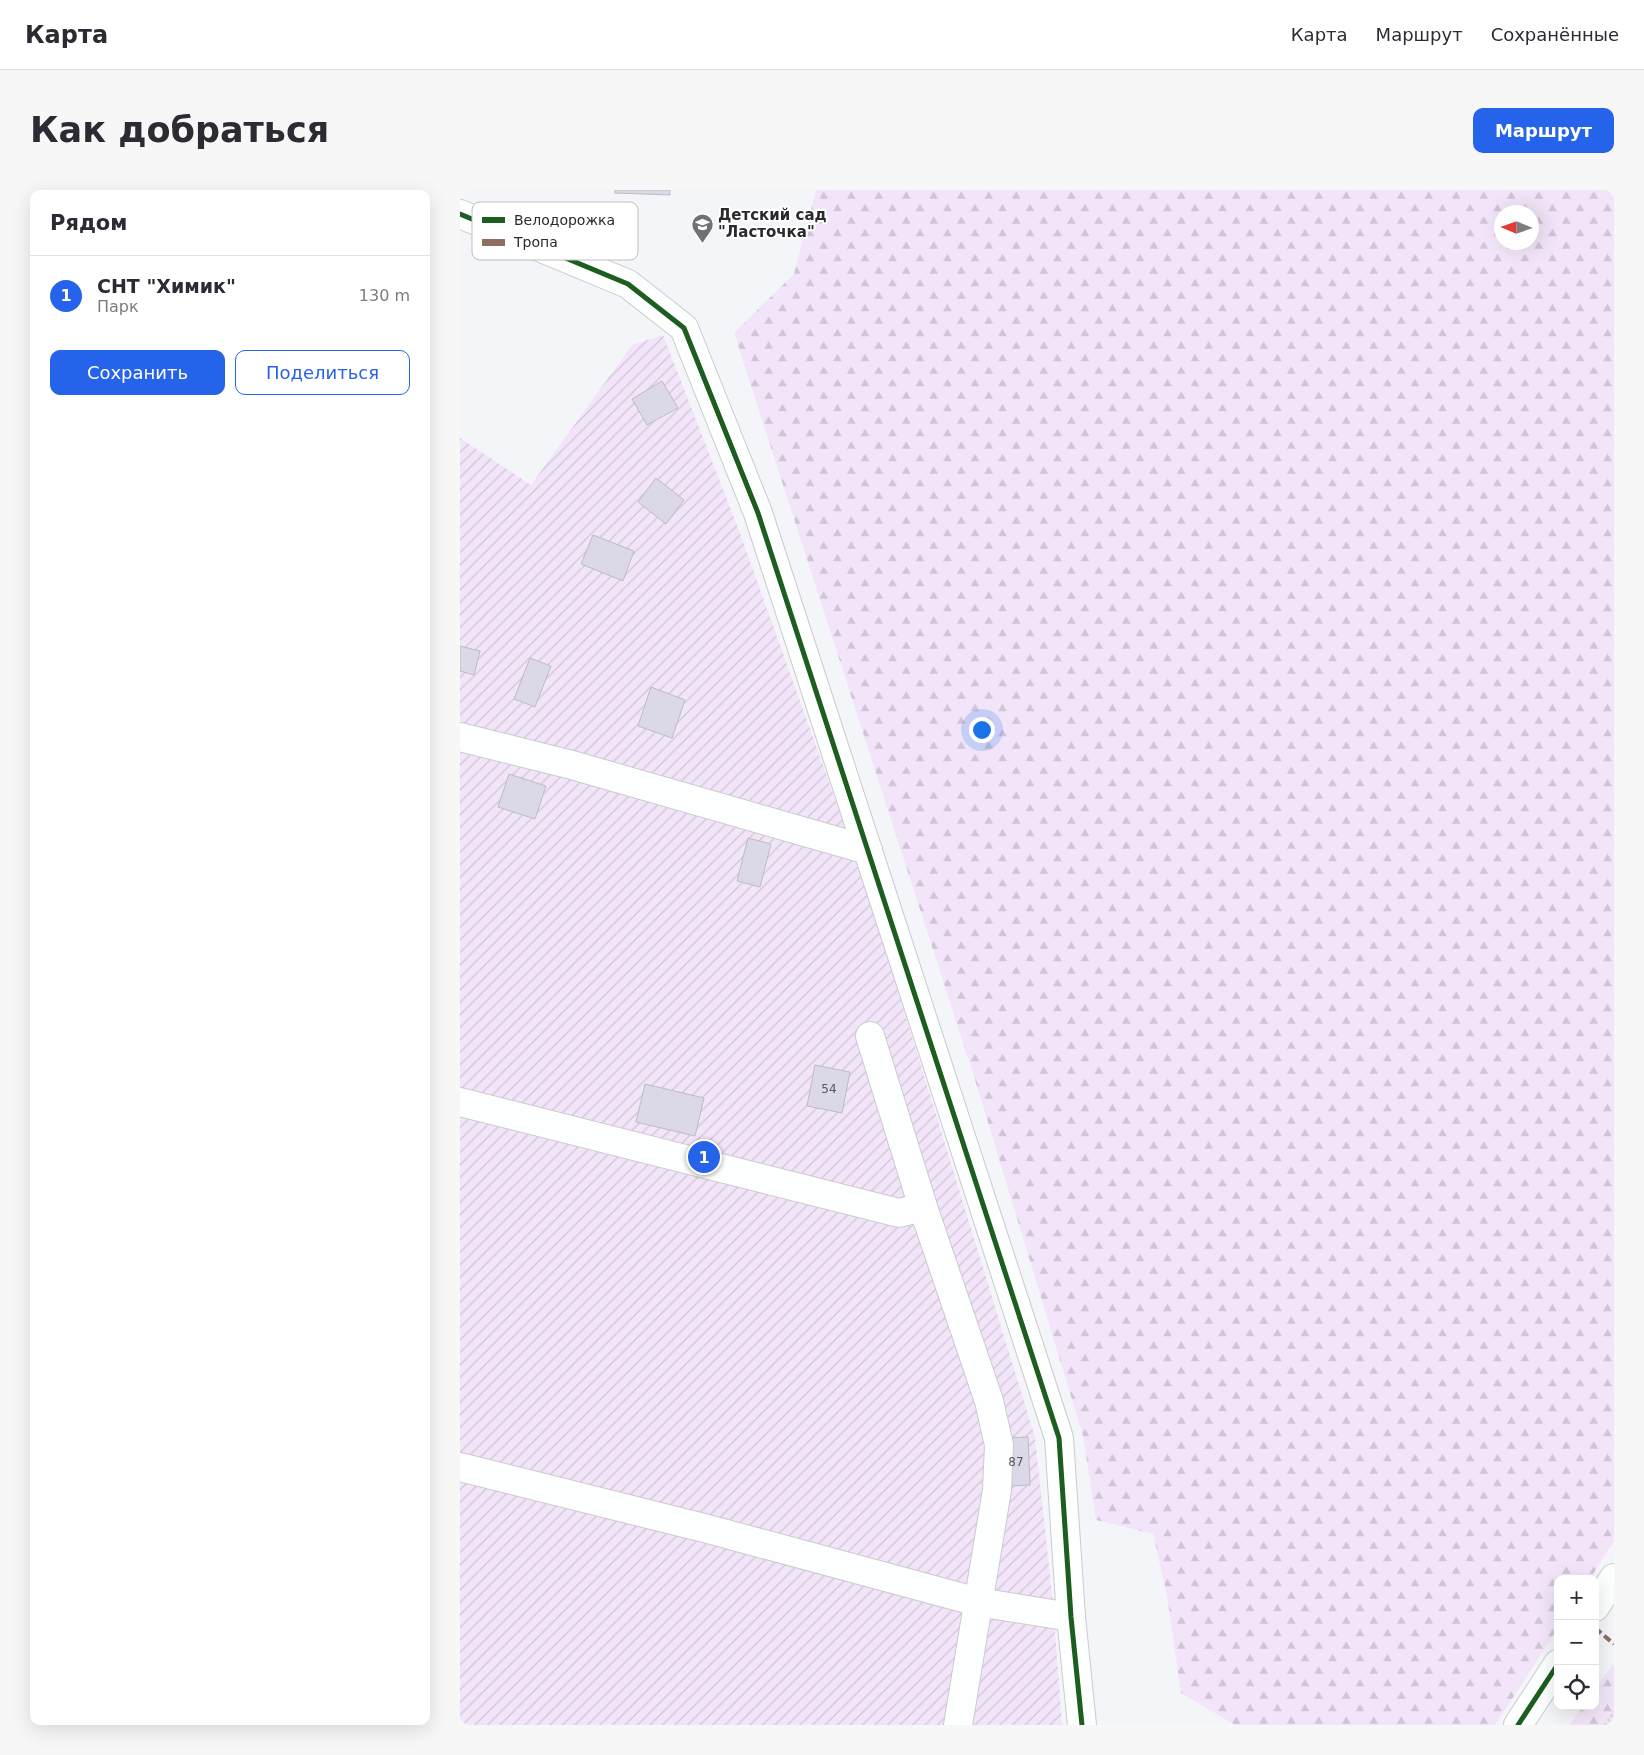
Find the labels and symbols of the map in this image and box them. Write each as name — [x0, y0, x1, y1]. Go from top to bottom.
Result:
legend — [472, 202, 638, 260]
north arrow — [1494, 205, 1539, 250]
place label: Детский сад "Ласточка" — [718, 206, 827, 241]
text: Велодорожка — [514, 212, 615, 228]
school or university icon: Детский сад "Ласточка" — [690, 212, 714, 243]
text: Тропа — [513, 234, 558, 250]
your location — [969, 717, 995, 743]
house number: 54 — [821, 1082, 837, 1096]
pin: 1 — [688, 1138, 720, 1176]
house number: 87 — [1008, 1455, 1024, 1469]

